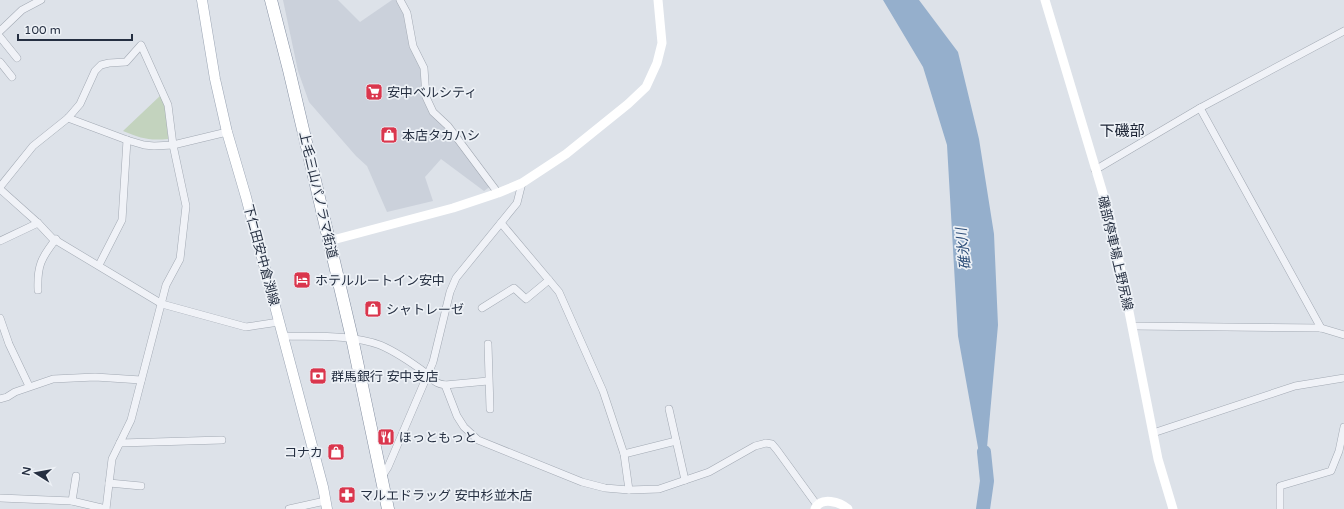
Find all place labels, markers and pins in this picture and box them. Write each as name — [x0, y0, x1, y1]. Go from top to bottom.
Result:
supermarket icon: 安中ベルシティ — [364, 82, 384, 102]
place label: 安中ベルシティ — [387, 85, 477, 101]
shop icon: 本店タカハシ — [379, 125, 399, 145]
place label: 本店タカハシ — [402, 128, 480, 144]
hotel icon: ホテルルートイン安中 — [292, 270, 312, 290]
place label: ホテルルートイン安中 — [315, 273, 445, 289]
shop icon: シャトレーゼ — [363, 299, 383, 319]
place label: シャトレーゼ — [386, 302, 464, 318]
bank icon: 群馬銀行 安中支店 — [308, 366, 328, 386]
place label: 群馬銀行 安中支店 — [331, 369, 438, 385]
restaurant icon: ほっともっと — [376, 427, 396, 447]
place label: ほっともっと — [399, 430, 477, 446]
shop icon: コナカ — [326, 442, 346, 462]
place label: コナカ — [284, 445, 323, 461]
pharmacy icon: マルエドラッグ 安中杉並木店 — [337, 485, 357, 505]
place label: マルエドラッグ 安中杉並木店 — [360, 488, 532, 504]

